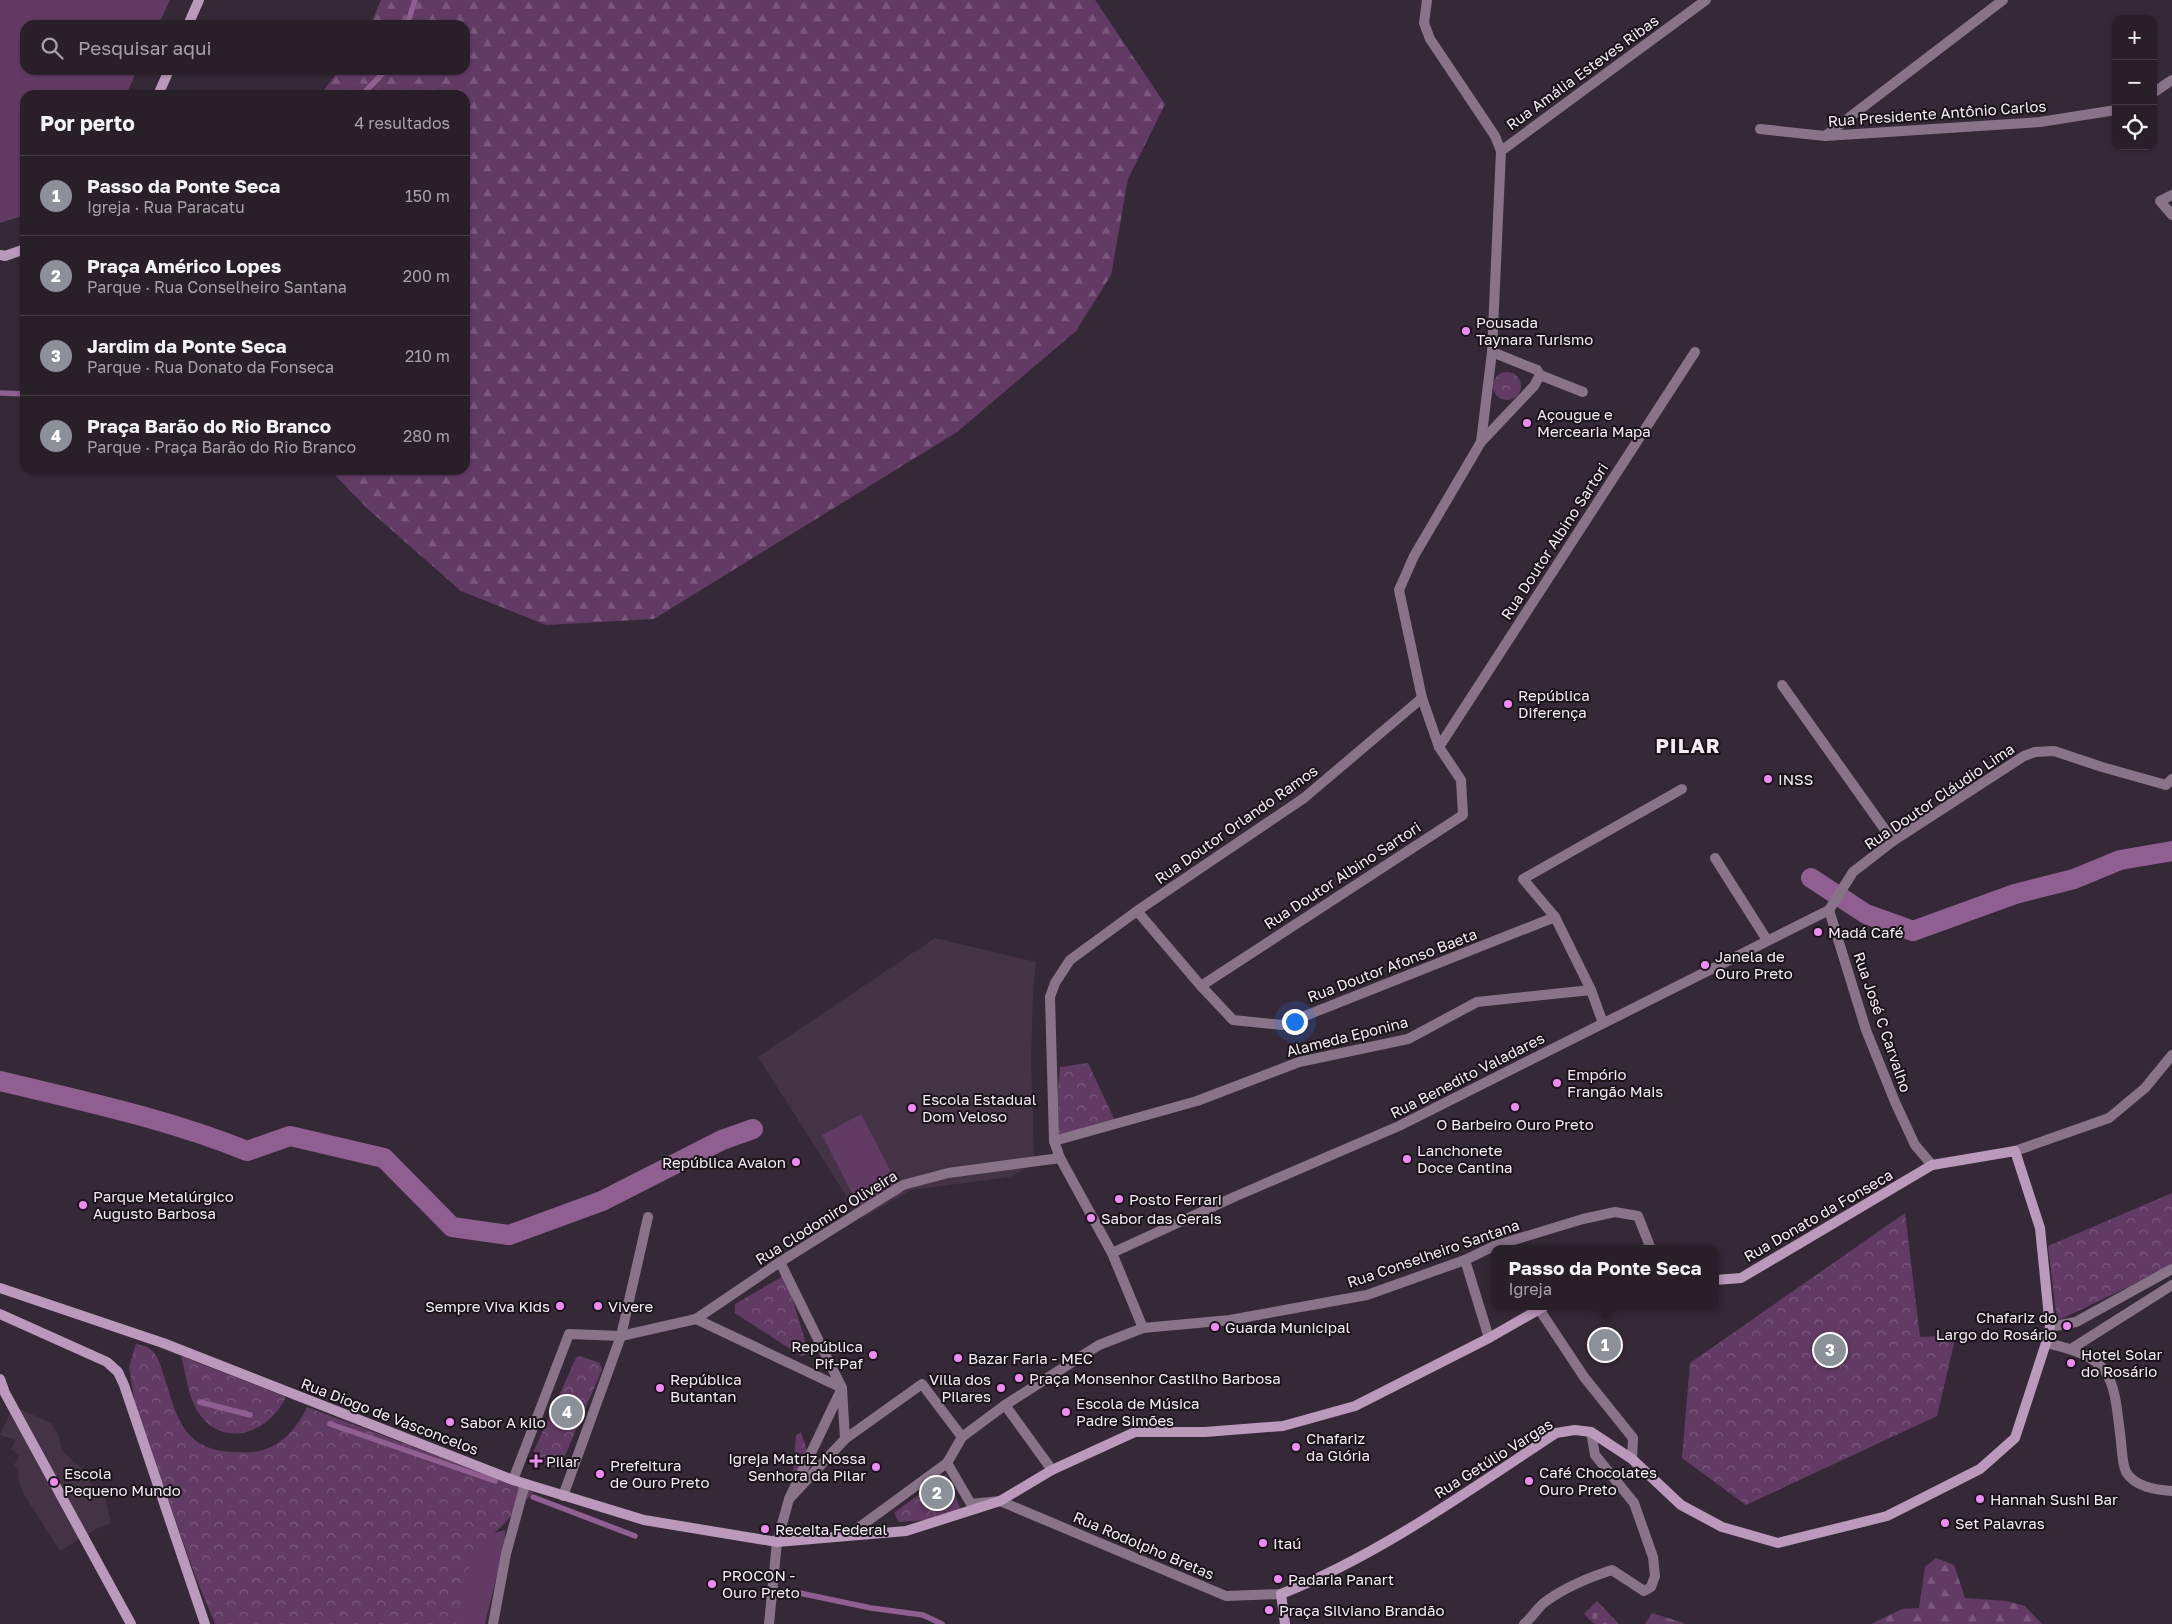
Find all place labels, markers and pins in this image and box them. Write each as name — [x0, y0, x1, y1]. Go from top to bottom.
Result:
place label: Pousada Taynara Turismo — [1476, 313, 1593, 348]
marker: Pousada Taynara Turismo — [1460, 325, 1472, 337]
place label: Açougue e Mercearia Mapa — [1537, 405, 1651, 440]
marker: Açougue e Mercearia Mapa — [1521, 417, 1533, 429]
place label: República Diferença — [1518, 686, 1590, 721]
marker: República Diferença — [1502, 698, 1514, 710]
place label: INSS — [1778, 770, 1813, 788]
marker: INSS — [1762, 773, 1774, 785]
place label: Madá Café — [1828, 923, 1904, 941]
marker: Madá Café — [1812, 926, 1824, 938]
place label: Janela de Ouro Preto — [1715, 947, 1793, 982]
marker: Janela de Ouro Preto — [1699, 959, 1711, 971]
place label: Empório Frangão Mais — [1567, 1065, 1663, 1100]
marker: Empório Frangão Mais — [1551, 1077, 1563, 1089]
place label: Escola Estadual Dom Veloso — [922, 1090, 1037, 1125]
marker: O Barbeiro Ouro Preto — [1509, 1101, 1521, 1113]
marker: Escola Estadual Dom Veloso — [906, 1102, 918, 1114]
place label: O Barbeiro Ouro Preto — [1436, 1115, 1594, 1133]
place label: Lanchonete Doce Cantina — [1417, 1141, 1513, 1176]
place label: República Avalon — [662, 1153, 786, 1171]
marker: Lanchonete Doce Cantina — [1401, 1153, 1413, 1165]
marker: República Avalon — [790, 1156, 802, 1168]
place label: Parque Metalúrgico Augusto Barbosa — [93, 1187, 234, 1222]
place label: Posto Ferrari — [1129, 1190, 1222, 1208]
marker: Posto Ferrari — [1113, 1193, 1125, 1205]
marker: Parque Metalúrgico Augusto Barbosa — [77, 1199, 89, 1211]
place label: Sabor das Gerais — [1101, 1209, 1222, 1227]
marker: Sabor das Gerais — [1085, 1212, 1097, 1224]
place label: Sempre Viva Kids — [425, 1297, 550, 1315]
place label: Vivere — [608, 1297, 654, 1315]
marker: Sempre Viva Kids — [554, 1300, 566, 1312]
marker: Vivere — [592, 1300, 604, 1312]
place label: Chafariz do Largo do Rosário — [1936, 1308, 2057, 1343]
place label: Guarda Municipal — [1225, 1318, 1350, 1336]
marker: Chafariz do Largo do Rosário — [2061, 1320, 2073, 1332]
marker: Guarda Municipal — [1209, 1321, 1221, 1333]
pin: 1 — [1589, 1326, 1621, 1364]
pin: 3 — [1814, 1331, 1846, 1369]
place label: República Pif-Paf — [791, 1337, 864, 1372]
place label: Hotel Solar do Rosário — [2081, 1345, 2163, 1380]
marker: República Pif-Paf — [867, 1349, 879, 1361]
place label: Bazar Faria - MEC — [968, 1349, 1093, 1367]
marker: Bazar Faria - MEC — [952, 1352, 964, 1364]
marker: Hotel Solar do Rosário — [2065, 1357, 2077, 1369]
place label: Praça Monsenhor Castilho Barbosa — [1029, 1369, 1281, 1387]
place label: República Butantan — [670, 1370, 742, 1405]
place label: Villa dos Pilares — [929, 1370, 991, 1405]
marker: Praça Monsenhor Castilho Barbosa — [1013, 1372, 1025, 1384]
marker: República Butantan — [654, 1382, 666, 1394]
marker: Villa dos Pilares — [995, 1382, 1007, 1394]
pin: 4 — [551, 1393, 583, 1431]
place label: Escola de Música Padre Simões — [1076, 1394, 1200, 1429]
marker: Escola de Música Padre Simões — [1060, 1406, 1072, 1418]
place label: Sabor A kilo — [460, 1413, 546, 1431]
marker: Sabor A kilo — [444, 1416, 456, 1428]
place label: Chafariz da Glória — [1306, 1429, 1370, 1464]
marker: Chafariz da Glória — [1290, 1441, 1302, 1453]
place label: Igreja Matriz Nossa Senhora da Pilar — [728, 1449, 866, 1484]
place label: Pilar — [546, 1452, 579, 1470]
marker: Pilar — [530, 1455, 542, 1467]
place label: Prefeitura de Ouro Preto — [610, 1456, 710, 1491]
marker: Igreja Matriz Nossa Senhora da Pilar — [870, 1461, 882, 1473]
place label: Café Chocolates Ouro Preto — [1539, 1463, 1657, 1498]
place label: Escola Pequeno Mundo — [64, 1464, 181, 1499]
marker: Prefeitura de Ouro Preto — [594, 1468, 606, 1480]
pin: 2 — [921, 1474, 953, 1512]
marker: Café Chocolates Ouro Preto — [1523, 1475, 1535, 1487]
marker: Escola Pequeno Mundo — [48, 1476, 60, 1488]
place label: Hannah Sushi Bar — [1990, 1490, 2118, 1508]
marker: Hannah Sushi Bar — [1974, 1493, 1986, 1505]
place label: Set Palavras — [1955, 1514, 2045, 1532]
marker: Set Palavras — [1939, 1517, 1951, 1529]
place label: Receita Federal — [775, 1520, 887, 1538]
marker: Receita Federal — [759, 1523, 771, 1535]
place label: Itaú — [1273, 1534, 1301, 1552]
marker: Itaú — [1257, 1537, 1269, 1549]
place label: PROCON - Ouro Preto — [722, 1566, 800, 1601]
place label: Padaria Panart — [1288, 1570, 1394, 1588]
marker: Padaria Panart — [1272, 1573, 1284, 1585]
marker: PROCON - Ouro Preto — [706, 1578, 718, 1590]
place label: Praça Silviano Brandão — [1279, 1601, 1445, 1619]
marker: Praça Silviano Brandão — [1263, 1604, 1275, 1616]

